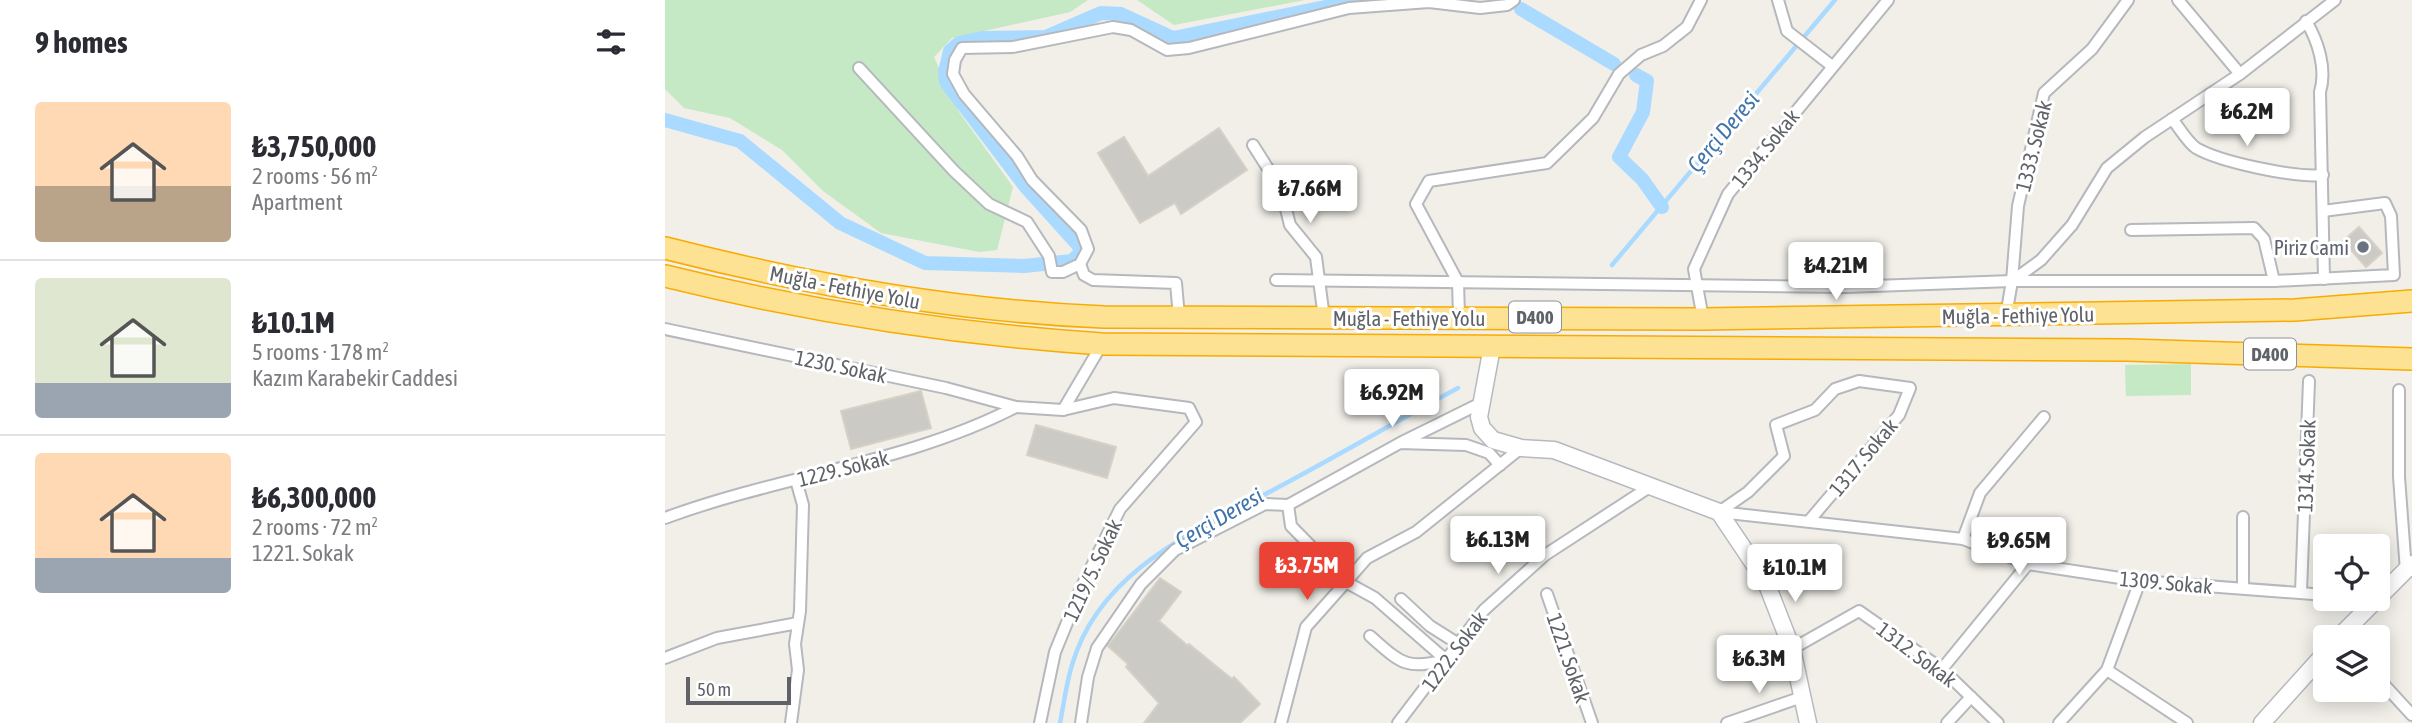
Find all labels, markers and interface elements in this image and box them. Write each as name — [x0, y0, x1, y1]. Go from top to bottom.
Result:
icon: filters — [592, 23, 630, 61]
text: 9 homes — [35, 25, 128, 59]
water label: Çerçi Deresi — [1682, 86, 1764, 178]
pin: ₺6.2M — [2198, 88, 2296, 148]
street label: 1333. Sokak — [2010, 98, 2056, 194]
text: ₺6.2M — [2221, 98, 2273, 124]
street label: 1334. Sokak — [1726, 104, 1804, 192]
text: ₺3,750,000 — [252, 129, 376, 163]
icon: home — [91, 130, 175, 214]
text: 2 rooms · 56 m² — [252, 163, 378, 189]
pin: ₺7.66M — [1253, 166, 1367, 225]
text: ₺7.66M — [1278, 175, 1342, 201]
text: Apartment — [252, 189, 343, 215]
place label: Piriz Cami — [2274, 235, 2349, 259]
marker: Piriz Cami — [2355, 239, 2371, 255]
pin: ₺4.21M — [1779, 243, 1893, 302]
text: ₺4.21M — [1804, 252, 1868, 278]
street label: Muğla - Fethiye Yolu — [768, 261, 922, 313]
road number: D400 — [1509, 302, 1561, 332]
street label: Muğla - Fethiye Yolu — [1941, 302, 2095, 328]
text: ₺10.1M — [252, 305, 335, 339]
icon: home — [91, 306, 175, 390]
street label: Muğla - Fethiye Yolu — [1333, 306, 1485, 330]
road number: D400 — [2244, 338, 2296, 370]
text: 5 rooms · 178 m² — [252, 339, 389, 365]
street label: 1230. Sokak — [793, 345, 889, 387]
text: Kazım Karabekir Caddesi — [252, 365, 458, 391]
pin: ₺6.92M — [1335, 370, 1449, 429]
text: ₺6.92M — [1360, 379, 1424, 405]
street label: 1317. Sokak — [1824, 414, 1902, 500]
street label: 1314. Sokak — [2292, 419, 2320, 513]
street label: 1229. Sokak — [795, 445, 891, 491]
text: ₺6,300,000 — [252, 480, 376, 514]
icon: home — [91, 481, 175, 565]
water label: Çerçi Deresi — [1170, 482, 1268, 554]
text: 2 rooms · 72 m² — [252, 514, 378, 540]
street label: 1219/5. Sokak — [1058, 515, 1126, 625]
pin: ₺6.13M — [1441, 516, 1555, 576]
pin: ₺9.65M — [1962, 518, 2076, 577]
text: ₺6.13M — [1466, 526, 1530, 552]
text: ₺9.65M — [1987, 527, 2051, 553]
map controls — [2313, 534, 2390, 702]
button: locate — [2313, 534, 2390, 611]
text: 1221. Sokak — [252, 540, 354, 566]
pin: ₺3.75M — [1250, 542, 1364, 602]
pin: ₺10.1M — [1738, 544, 1852, 604]
text: ₺3.75M — [1275, 552, 1339, 578]
text: ₺10.1M — [1763, 554, 1827, 580]
street label: 1309. Sokak — [2119, 566, 2213, 598]
street label: 1222. Sokak — [1416, 607, 1492, 695]
street label: 1221. Sokak — [1543, 610, 1595, 706]
street label: 1312. Sokak — [1873, 616, 1961, 692]
button: layers — [2313, 625, 2390, 702]
pin: ₺6.3M — [1710, 636, 1808, 695]
text: ₺6.3M — [1733, 645, 1785, 671]
scale bar — [686, 674, 791, 706]
text: 50 m — [697, 678, 731, 700]

